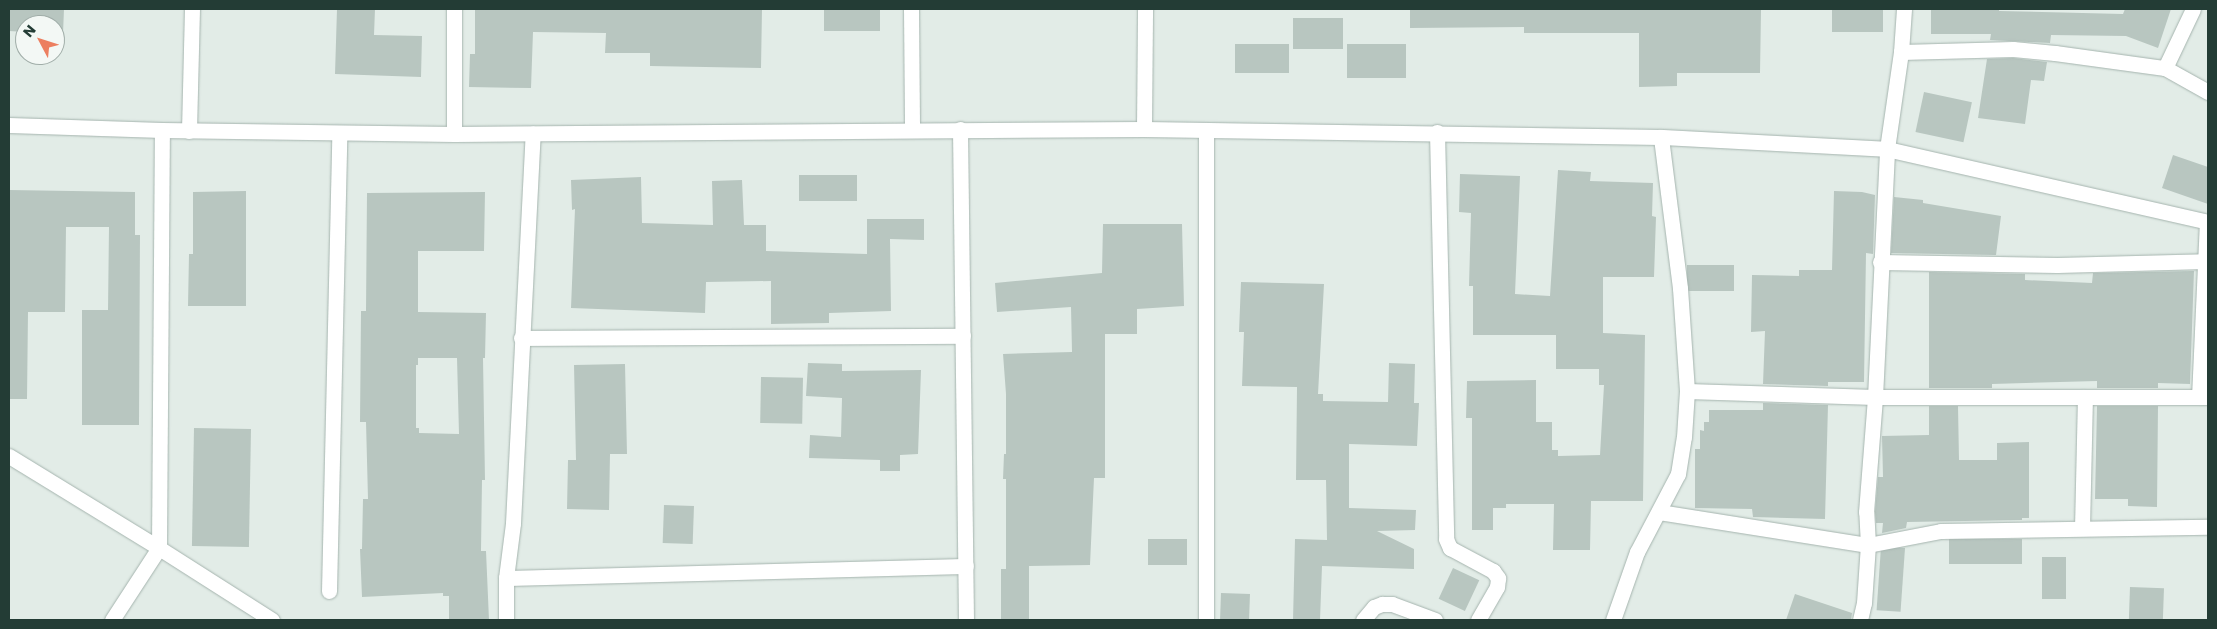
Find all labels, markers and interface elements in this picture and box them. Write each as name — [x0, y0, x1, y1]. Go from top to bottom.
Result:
north arrow — [15, 15, 65, 65]
text: N — [18, 21, 40, 41]

